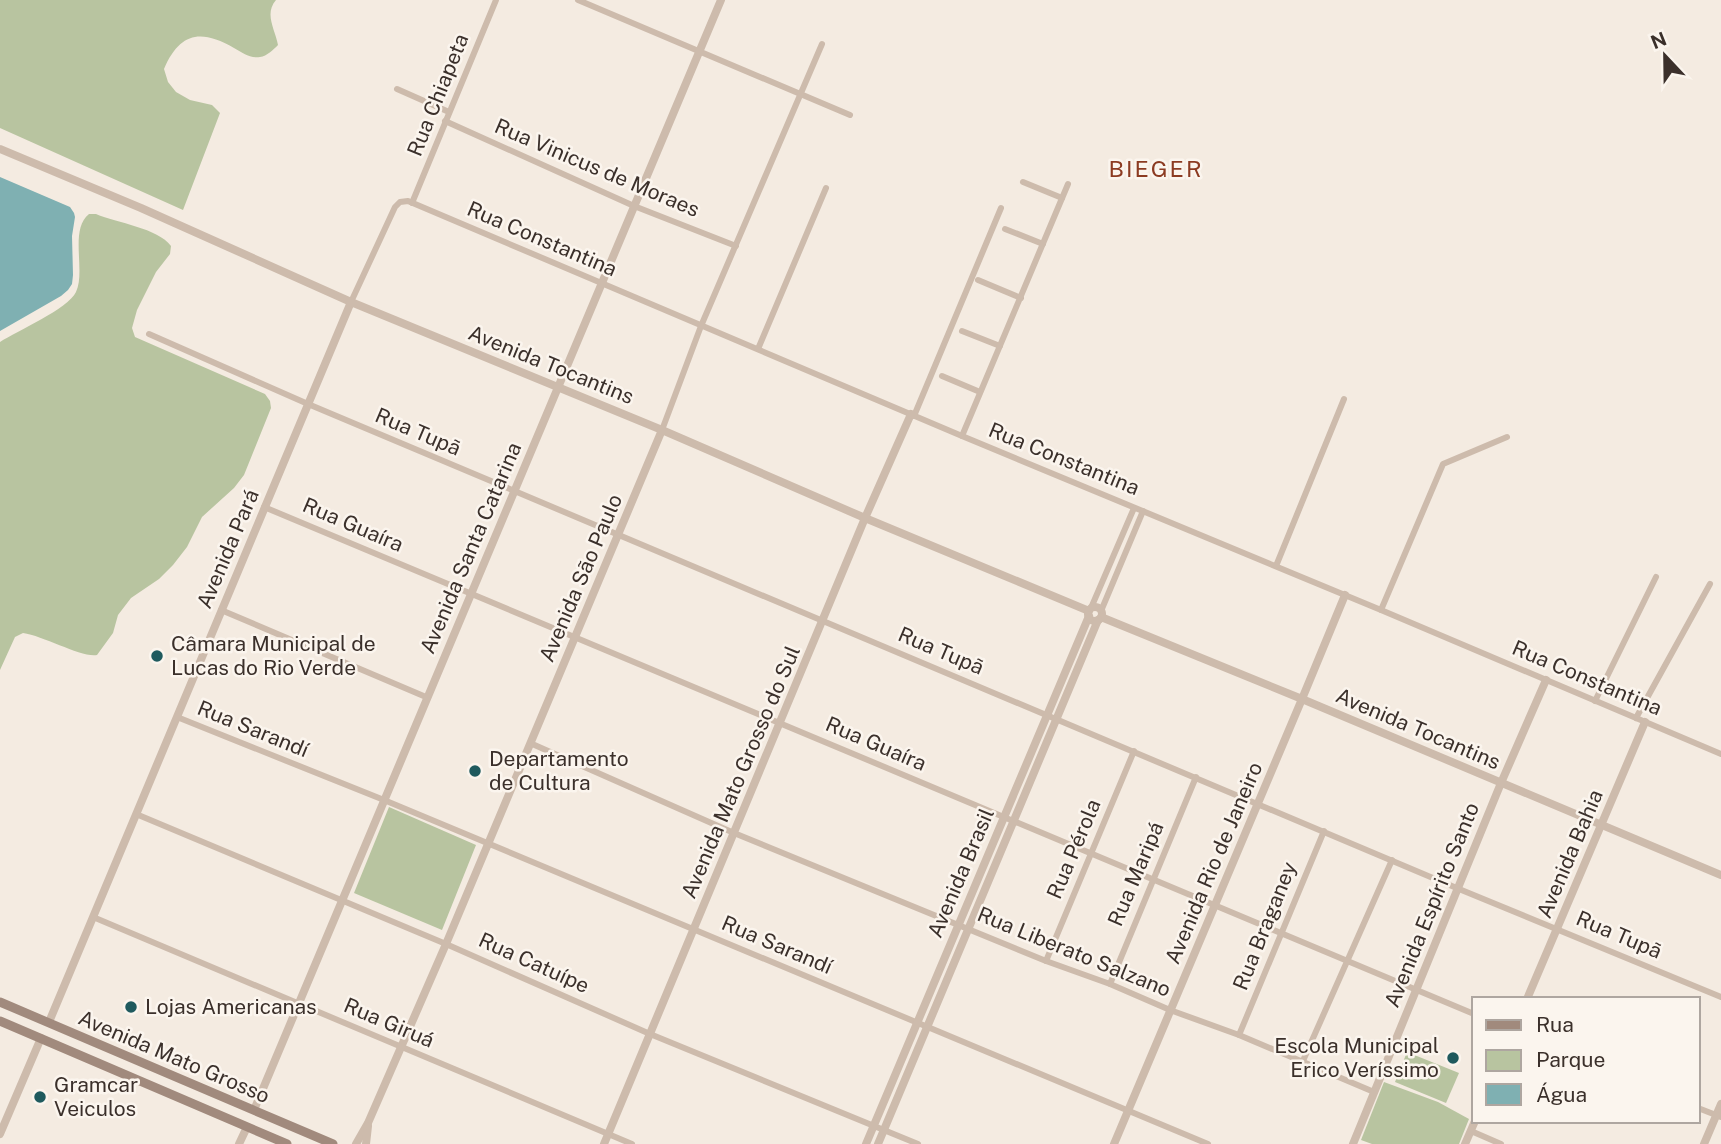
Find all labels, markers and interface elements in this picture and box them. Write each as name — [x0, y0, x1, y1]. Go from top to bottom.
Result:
north arrow — [1630, 21, 1700, 91]
text: N — [1648, 27, 1670, 53]
street label: Rua Chiapeta — [402, 30, 473, 160]
street label: Rua Vinicus de Moraes — [491, 113, 703, 222]
district label: BIEGER — [1108, 155, 1204, 182]
street label: Rua Constantina — [464, 196, 621, 281]
street label: Avenida Tocantins — [465, 320, 637, 409]
street label: Rua Tupã — [372, 402, 465, 461]
street label: Rua Constantina — [985, 417, 1143, 500]
street label: Avenida Santa Catarina — [415, 438, 526, 657]
street label: Avenida Pará — [191, 486, 264, 612]
street label: Avenida São Paulo — [534, 490, 627, 665]
street label: Rua Guaíra — [299, 492, 407, 557]
street label: Rua Tupã — [895, 621, 988, 680]
place label: Câmara Municipal de Lucas do Rio Verde — [171, 631, 376, 680]
street label: Rua Constantina — [1509, 635, 1666, 720]
street label: Avenida Mato Grosso do Sul — [676, 642, 805, 902]
marker: Câmara Municipal de Lucas do Rio Verde — [149, 648, 165, 664]
street label: Avenida Tocantins — [1332, 683, 1504, 774]
street label: Rua Sarandí — [194, 695, 313, 763]
street label: Rua Guaíra — [822, 711, 930, 776]
place label: Departamento de Cultura — [489, 746, 629, 795]
street label: Avenida Rio de Janeiro — [1160, 758, 1267, 967]
marker: Departamento de Cultura — [467, 763, 483, 779]
street label: Avenida Bahia — [1531, 786, 1608, 922]
street label: Rua Pérola — [1041, 795, 1106, 902]
street label: Avenida Espírito Santo — [1379, 799, 1484, 1011]
street label: Avenida Brasil — [922, 804, 999, 941]
street label: Rua Maripá — [1102, 818, 1169, 930]
street label: Rua Braganey — [1227, 858, 1302, 994]
street label: Rua Liberato Salzano — [974, 901, 1175, 1002]
street label: Rua Tupã — [1573, 905, 1666, 964]
street label: Rua Sarandí — [718, 910, 837, 979]
street label: Rua Catuípe — [475, 927, 593, 998]
street label: Rua Giruá — [340, 992, 438, 1053]
place label: Lojas Americanas — [145, 994, 317, 1019]
legend — [1472, 997, 1700, 1123]
marker: Lojas Americanas — [123, 999, 139, 1015]
street label: Avenida Mato Grosso — [75, 1005, 274, 1108]
text: Rua — [1536, 1012, 1574, 1037]
place label: Escola Municipal Erico Veríssimo — [1274, 1033, 1439, 1082]
text: Parque — [1536, 1047, 1605, 1072]
marker: Escola Municipal Erico Veríssimo — [1445, 1050, 1461, 1066]
place label: Gramcar Veiculos — [54, 1072, 138, 1121]
text: Água — [1536, 1082, 1587, 1107]
marker: Gramcar Veiculos — [32, 1089, 48, 1105]

